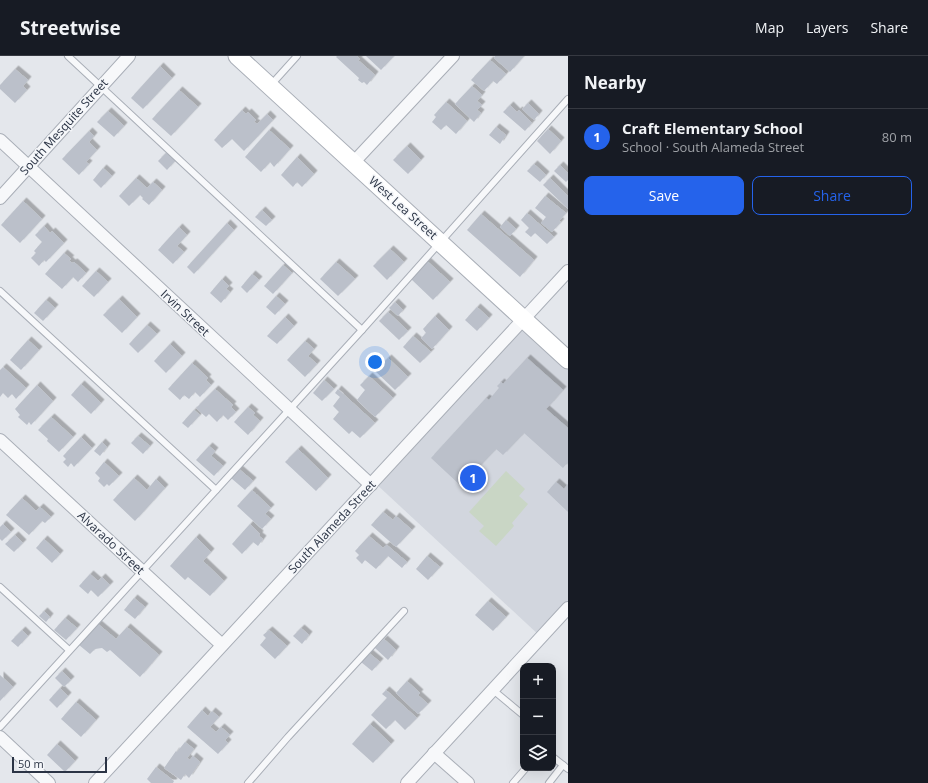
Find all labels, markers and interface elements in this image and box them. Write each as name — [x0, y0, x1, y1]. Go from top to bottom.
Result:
text: Streetwise — [20, 15, 121, 41]
text: Map — [755, 18, 784, 37]
text: Layers — [806, 18, 848, 37]
text: Share — [870, 18, 908, 37]
text: Nearby — [584, 71, 646, 94]
street label: South Mesquite Street — [16, 75, 112, 179]
text: Craft Elementary School — [622, 118, 803, 138]
text: 1 — [593, 128, 601, 146]
text: 80 m — [882, 128, 912, 146]
text: School · South Alameda Street — [622, 138, 804, 156]
street label: West Lea Street — [365, 172, 441, 243]
button: Save — [584, 176, 744, 215]
button: Share — [752, 176, 912, 215]
street label: Irvin Street — [157, 286, 214, 340]
your location — [365, 352, 385, 372]
pin: 1 — [460, 463, 486, 493]
street label: South Alameda Street — [284, 476, 379, 577]
street label: Alvarado Street — [74, 507, 149, 578]
map controls — [520, 663, 556, 771]
button: + — [520, 663, 556, 699]
button: − — [520, 699, 556, 735]
button: layers — [520, 735, 556, 771]
scale bar — [12, 755, 107, 774]
text: 50 m — [18, 756, 44, 771]

